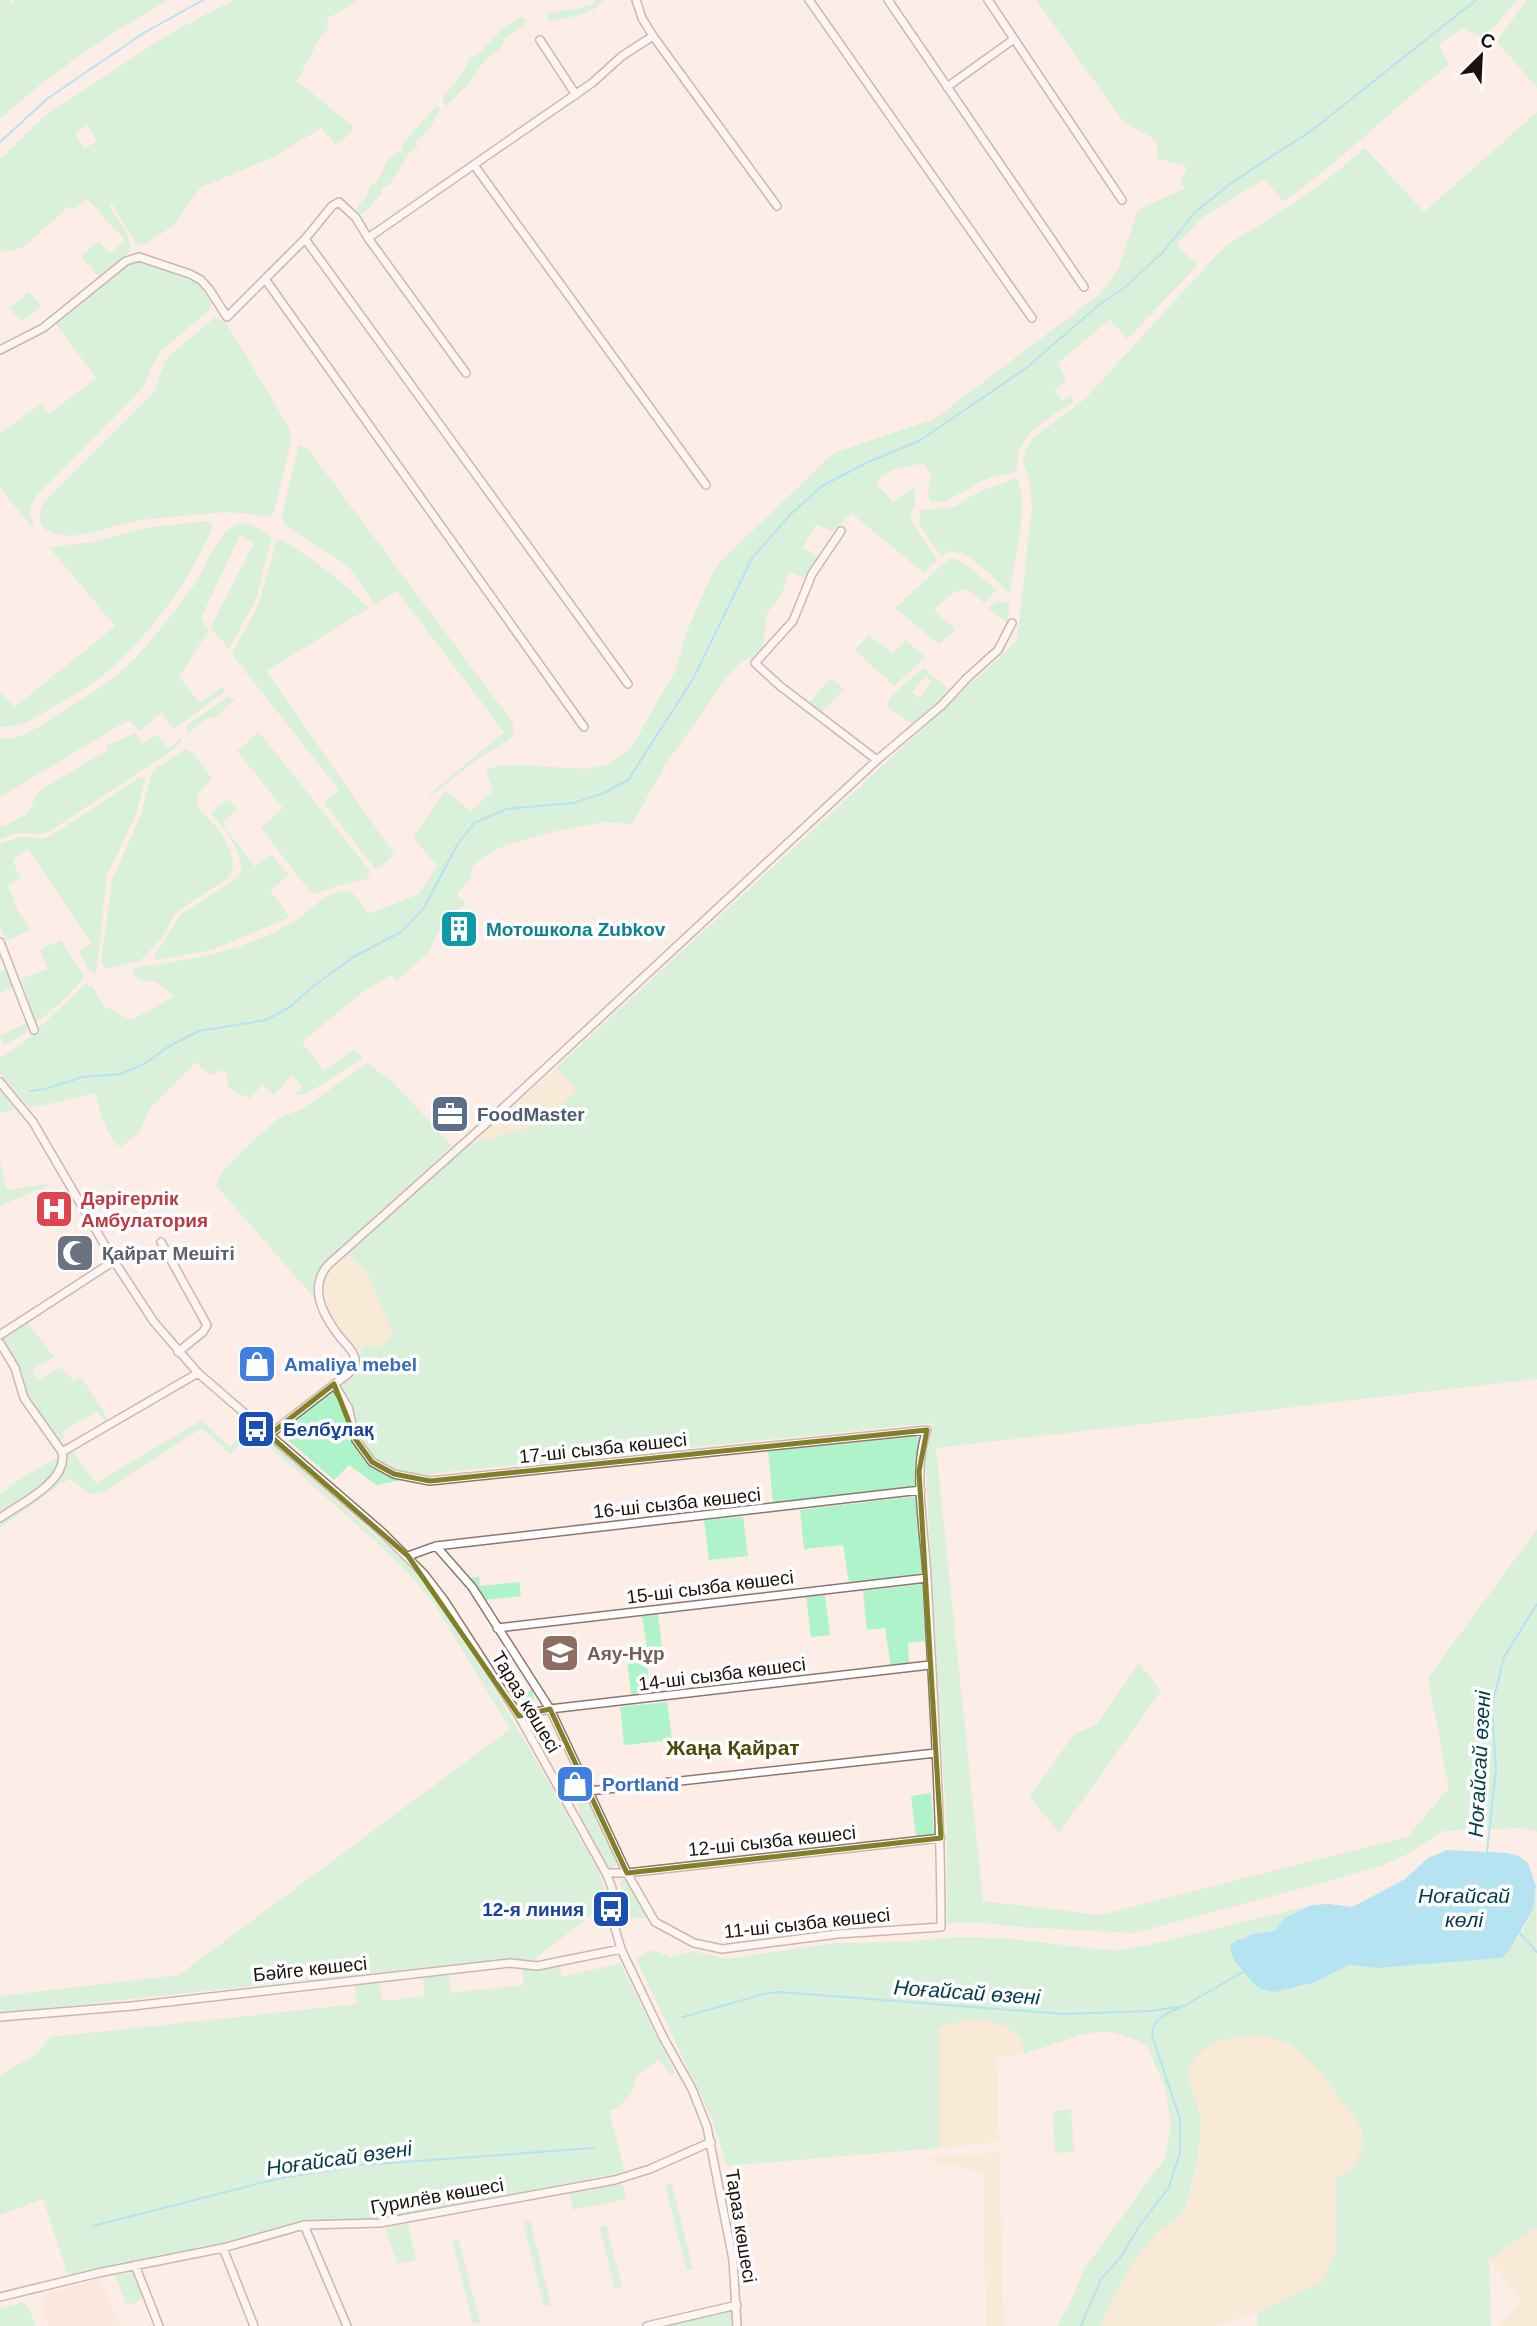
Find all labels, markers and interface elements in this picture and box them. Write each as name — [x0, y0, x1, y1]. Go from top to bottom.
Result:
north arrow — [1446, 21, 1516, 91]
text: С — [1477, 29, 1498, 53]
building icon: Мотошкола Zubkov — [438, 908, 480, 950]
place label: Мотошкола Zubkov — [486, 919, 666, 940]
office icon: FoodMaster — [429, 1093, 471, 1135]
place label: FoodMaster — [477, 1104, 585, 1125]
hospital icon: Дәрігерлік Амбулатория — [33, 1188, 75, 1230]
place label: Дәрігерлік Амбулатория — [81, 1188, 208, 1231]
mosque icon: Қайрат Мешіті — [54, 1232, 96, 1274]
place label: Қайрат Мешіті — [102, 1243, 235, 1264]
shop icon: Amaliya mebel — [236, 1343, 278, 1385]
place label: Amaliya mebel — [284, 1354, 417, 1375]
bus stop icon: Белбұлақ — [235, 1408, 277, 1450]
place label: Белбұлақ — [283, 1419, 374, 1440]
street label: 17-ші сызба көшесі — [518, 1429, 688, 1467]
street label: 16-ші сызба көшесі — [592, 1484, 762, 1522]
street label: 15-ші сызба көшесі — [625, 1566, 795, 1608]
school or university icon: Аяу-Нұр — [539, 1632, 581, 1674]
place label: Аяу-Нұр — [587, 1643, 665, 1664]
street label: Тараз көшесі — [487, 1647, 565, 1757]
street label: 14-ші сызба көшесі — [637, 1653, 807, 1695]
water label: Ноғайсай өзені — [1464, 1689, 1494, 1838]
district label: Жаңа Қайрат — [665, 1736, 800, 1759]
shop icon: Portland — [554, 1763, 596, 1805]
place label: Portland — [602, 1774, 679, 1795]
street label: 12-ші сызба көшесі — [687, 1822, 857, 1860]
water label: Ноғайсай көлі — [1418, 1884, 1510, 1931]
bus stop icon: 12-я линия — [590, 1888, 632, 1930]
place label: 12-я линия — [482, 1899, 584, 1920]
street label: 11-ші сызба көшесі — [723, 1904, 891, 1942]
street label: Бәйге көшесі — [252, 1953, 368, 1985]
water label: Ноғайсай өзені — [893, 1975, 1042, 2009]
water label: Ноғайсай өзені — [265, 2136, 415, 2180]
street label: Тараз көшесі — [722, 2168, 760, 2284]
street label: Гурилёв көшесі — [369, 2174, 505, 2218]

